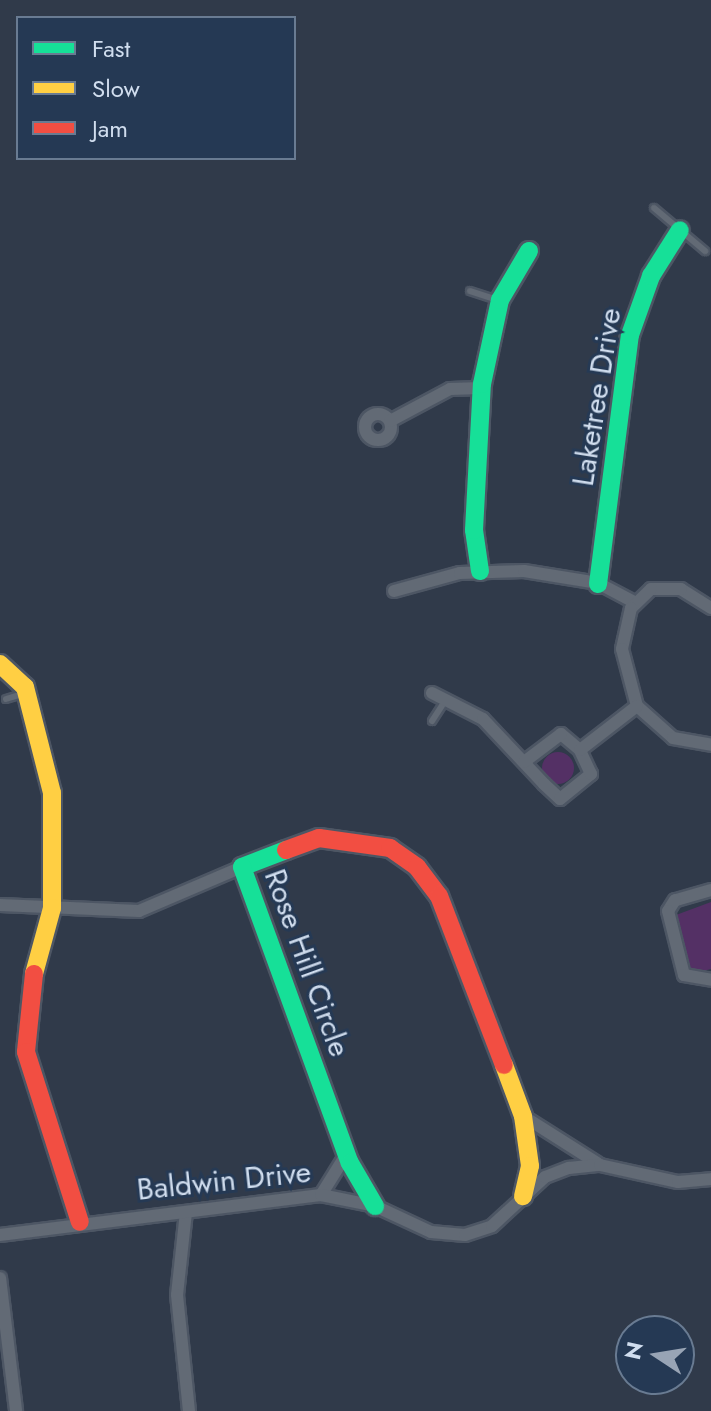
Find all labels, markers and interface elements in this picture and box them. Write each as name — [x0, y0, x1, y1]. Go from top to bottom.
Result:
legend — [16, 16, 296, 160]
text: Fast — [92, 31, 130, 66]
text: Slow — [92, 71, 140, 106]
text: Jam — [92, 111, 128, 146]
street label: Laketree Drive — [565, 305, 629, 489]
street label: Rose Hill Circle — [256, 864, 358, 1062]
street label: Baldwin Drive — [135, 1154, 313, 1208]
north arrow — [615, 1315, 695, 1395]
text: N — [616, 1339, 651, 1362]

